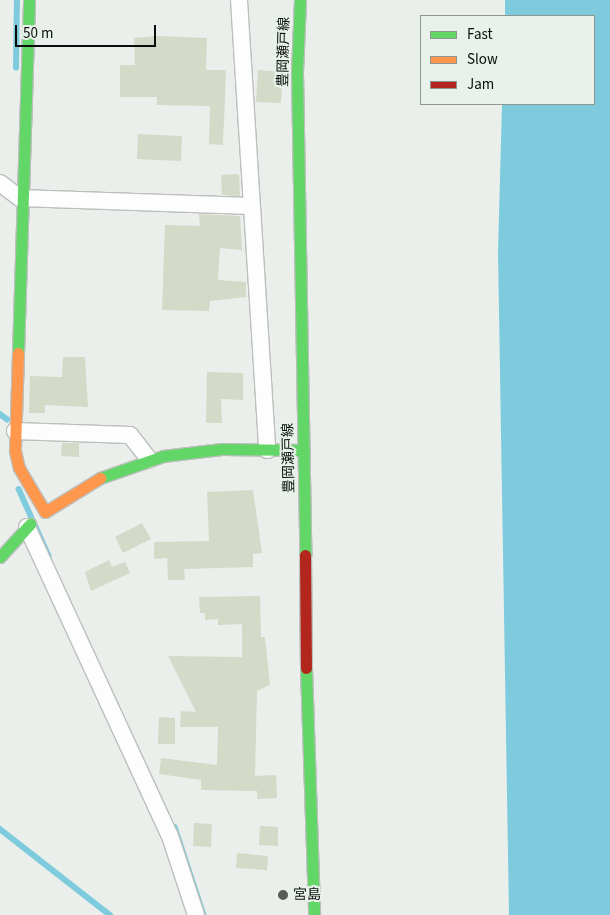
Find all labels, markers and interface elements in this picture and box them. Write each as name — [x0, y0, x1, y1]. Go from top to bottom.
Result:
scale bar — [18, 15, 159, 47]
legend — [420, 15, 595, 105]
street label: 豊岡瀬戸線 — [275, 17, 293, 87]
text: 50 m — [23, 23, 53, 44]
text: Fast — [467, 24, 493, 45]
text: Slow — [467, 49, 498, 70]
text: Jam — [467, 74, 494, 95]
street label: 豊岡瀬戸線 — [280, 423, 298, 493]
place label: 宮島 — [293, 887, 321, 903]
marker: 宮島 — [277, 889, 289, 901]

